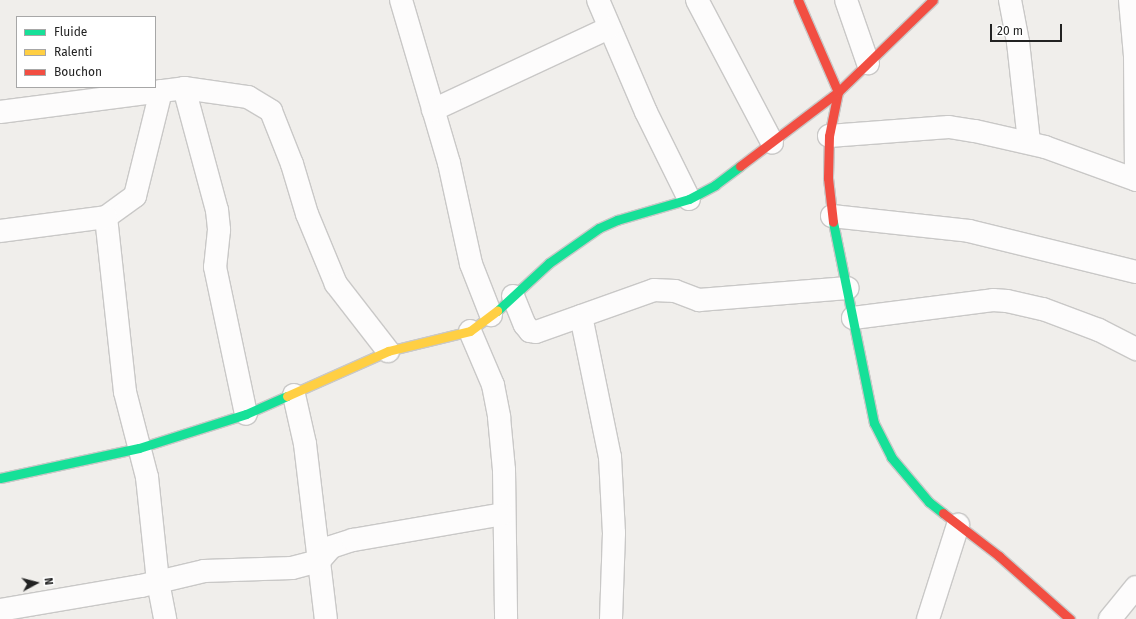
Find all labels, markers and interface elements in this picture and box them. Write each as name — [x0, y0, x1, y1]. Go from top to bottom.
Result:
legend — [16, 16, 156, 88]
scale bar — [992, 16, 1064, 42]
text: 20 m — [997, 24, 1023, 38]
text: Fluide — [54, 25, 87, 39]
text: Ralenti — [54, 45, 92, 59]
text: Bouchon — [54, 65, 102, 79]
north arrow — [16, 563, 56, 603]
text: N — [42, 577, 55, 586]

